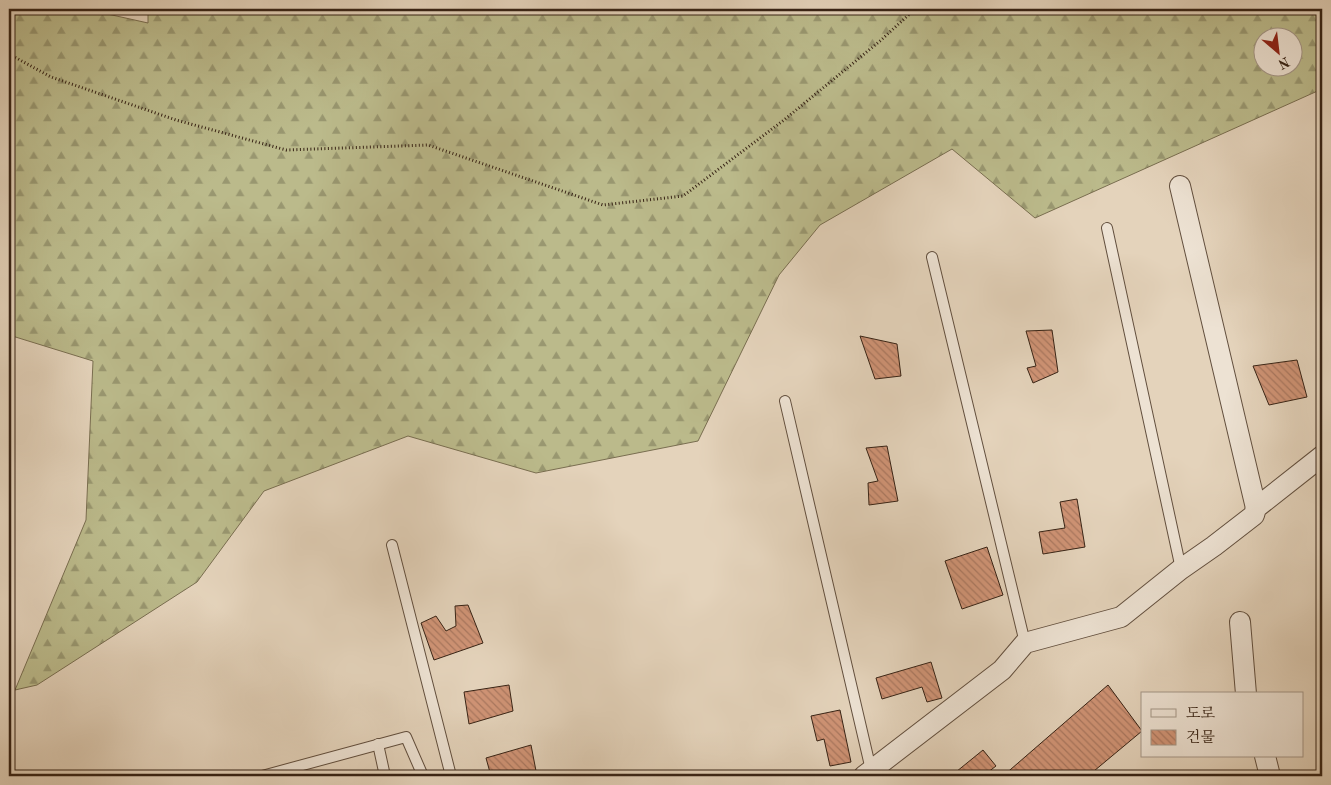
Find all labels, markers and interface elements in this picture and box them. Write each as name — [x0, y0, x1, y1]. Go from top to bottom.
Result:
north arrow — [1254, 28, 1304, 78]
text: N — [1275, 54, 1292, 71]
legend — [1141, 692, 1304, 758]
text: 도로 — [1186, 706, 1215, 722]
text: 건물 — [1186, 729, 1215, 746]

